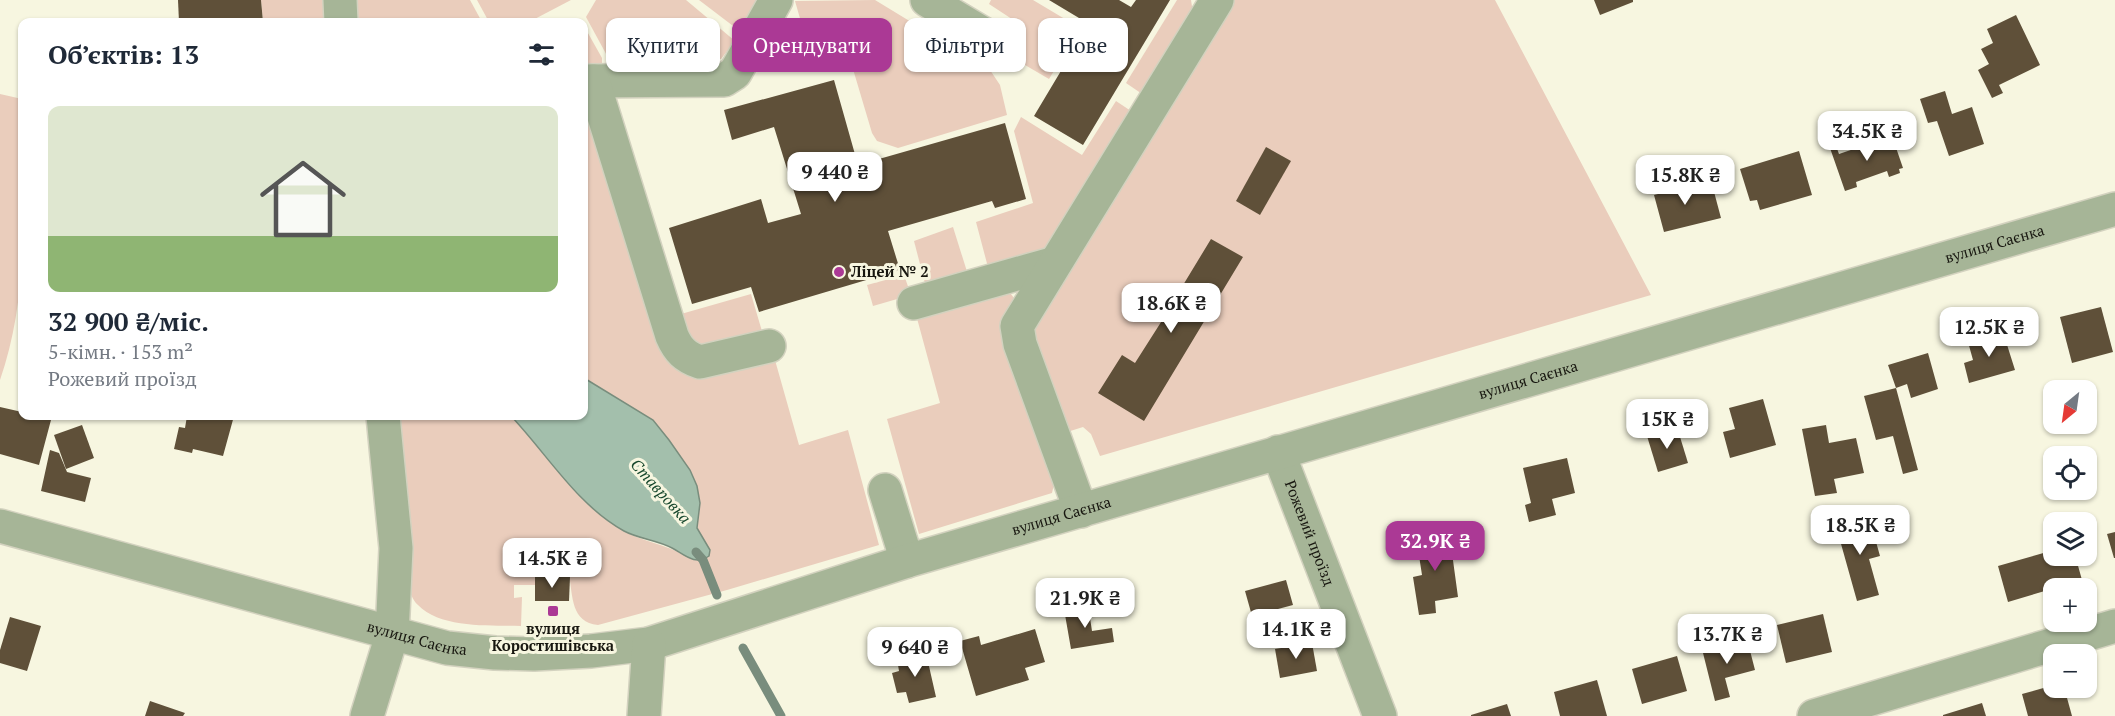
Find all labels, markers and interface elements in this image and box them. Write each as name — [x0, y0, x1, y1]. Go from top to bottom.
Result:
chip: Купити — [606, 18, 720, 72]
chip: Орендувати — [732, 18, 892, 72]
chip: Фільтри — [904, 18, 1026, 72]
chip: Нове — [1038, 18, 1128, 72]
text: Об’єктів: 13 — [48, 37, 199, 71]
icon: filters — [525, 38, 558, 71]
pin: 34.5K ₴ — [1812, 111, 1922, 162]
text: 34.5K ₴ — [1832, 117, 1902, 144]
icon: home — [249, 145, 357, 253]
pin: 9 440 ₴ — [780, 152, 890, 203]
pin: 15.8K ₴ — [1630, 155, 1740, 206]
text: 9 440 ₴ — [801, 158, 869, 185]
text: 15.8K ₴ — [1650, 161, 1720, 188]
street label: вулиця Саєнка — [1942, 219, 2047, 267]
place label: Ліцей № 2 — [850, 261, 929, 281]
marker: Ліцей № 2 — [832, 265, 846, 279]
pin: 18.6K ₴ — [1116, 283, 1226, 334]
text: 18.6K ₴ — [1136, 289, 1206, 316]
text: 32 900 ₴/міс. — [48, 304, 209, 338]
pin: 12.5K ₴ — [1934, 307, 2044, 358]
text: 12.5K ₴ — [1954, 313, 2024, 340]
text: 5-кімн. · 153 m² — [48, 338, 193, 365]
street label: вулиця Саєнка — [1476, 355, 1580, 403]
text: Рожевий проїзд — [48, 365, 197, 392]
north arrow — [2043, 380, 2097, 434]
map controls — [2043, 380, 2097, 698]
pin: 15K ₴ — [1625, 399, 1709, 450]
text: 15K ₴ — [1640, 405, 1694, 432]
button: locate — [2043, 446, 2097, 500]
water label: Ставровка — [626, 454, 696, 528]
street label: Рожевий проїзд — [1281, 477, 1340, 589]
street label: вулиця Саєнка — [1009, 491, 1114, 539]
pin: 18.5K ₴ — [1805, 505, 1915, 556]
text: 18.5K ₴ — [1825, 511, 1895, 538]
button: layers — [2043, 512, 2097, 566]
pin: 32.9K ₴ — [1380, 521, 1490, 572]
text: 32.9K ₴ — [1400, 527, 1470, 554]
pin: 14.5K ₴ — [497, 538, 607, 589]
text: 14.5K ₴ — [517, 544, 587, 571]
pin: 21.9K ₴ — [1030, 578, 1140, 629]
button: + — [2043, 578, 2097, 632]
text: 21.9K ₴ — [1050, 584, 1120, 611]
marker: вулиця Коростишівська — [546, 604, 560, 618]
pin: 14.1K ₴ — [1241, 609, 1351, 660]
pin: 13.7K ₴ — [1672, 614, 1782, 665]
text: 14.1K ₴ — [1261, 615, 1331, 642]
street label: вулиця Саєнка — [365, 616, 468, 659]
place label: вулиця Коростишівська — [492, 618, 615, 655]
text: 13.7K ₴ — [1692, 620, 1762, 647]
pin: 9 640 ₴ — [860, 627, 970, 678]
text: 9 640 ₴ — [881, 633, 949, 660]
button: − — [2043, 644, 2097, 698]

